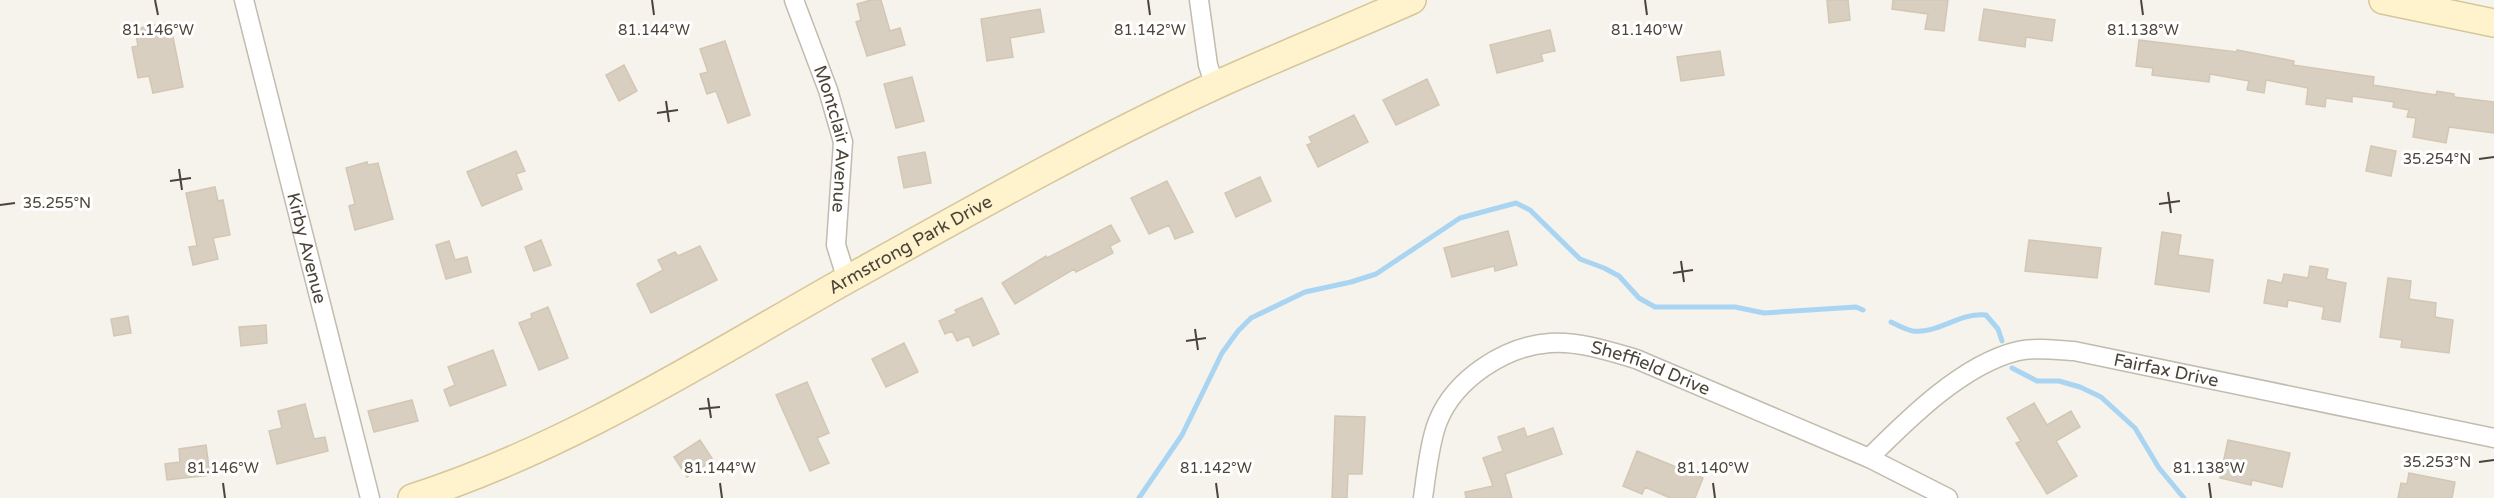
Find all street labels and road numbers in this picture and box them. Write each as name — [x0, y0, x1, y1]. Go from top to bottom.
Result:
street label: Montclair Avenue — [809, 62, 854, 213]
street label: Kirby Avenue — [282, 190, 331, 306]
street label: Armstrong Park Drive — [824, 190, 996, 299]
street label: Sheffield Drive — [1589, 336, 1713, 400]
street label: Fairfax Drive — [2112, 349, 2221, 392]

